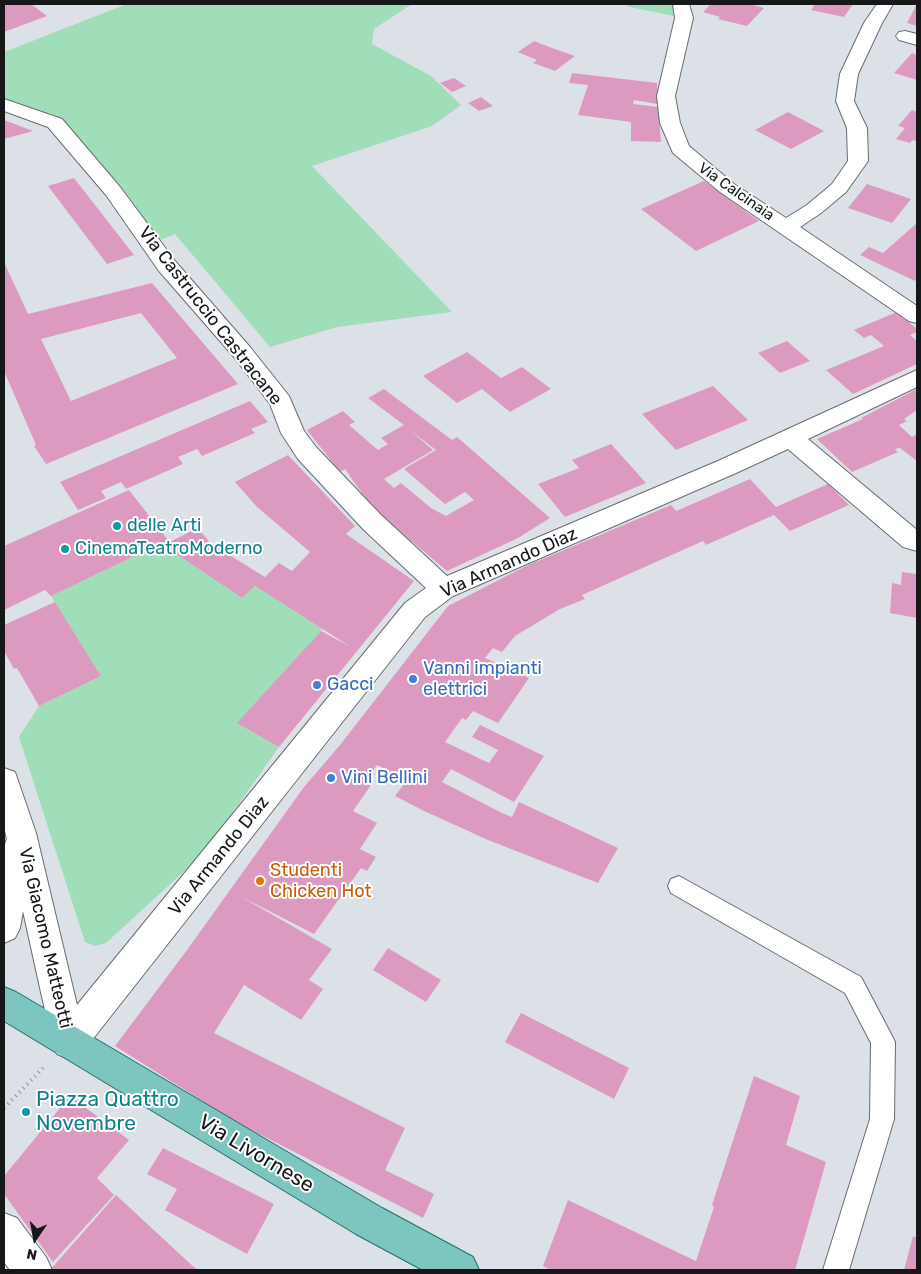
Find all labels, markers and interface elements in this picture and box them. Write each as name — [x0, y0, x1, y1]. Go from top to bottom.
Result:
street label: Via Calcinaia — [695, 159, 777, 225]
street label: Via Castruccio Castracane — [134, 222, 286, 410]
place label: delle Arti — [127, 515, 201, 537]
marker: delle Arti — [111, 520, 123, 532]
street label: Via Armando Diaz — [437, 523, 581, 603]
place label: CinemaTeatroModerno — [75, 538, 263, 560]
marker: CinemaTeatroModerno — [59, 543, 71, 555]
place label: Vanni impianti elettrici — [423, 658, 542, 701]
marker: Vanni impianti elettrici — [407, 673, 419, 685]
place label: Gacci — [327, 674, 373, 696]
marker: Gacci — [311, 679, 323, 691]
place label: Vini Bellini — [341, 767, 427, 789]
marker: Vini Bellini — [325, 772, 337, 784]
street label: Via Armando Diaz — [164, 792, 274, 920]
street label: Via Giacomo Matteotti — [14, 845, 76, 1031]
place label: Studenti Chicken Hot — [270, 860, 372, 902]
marker: Studenti Chicken Hot — [254, 875, 266, 887]
place label: Piazza Quattro Novembre — [36, 1087, 179, 1137]
marker: Piazza Quattro Novembre — [20, 1106, 32, 1118]
street label: Via Livornese — [194, 1110, 318, 1198]
north arrow — [10, 1214, 60, 1264]
text: N — [25, 1245, 38, 1264]

